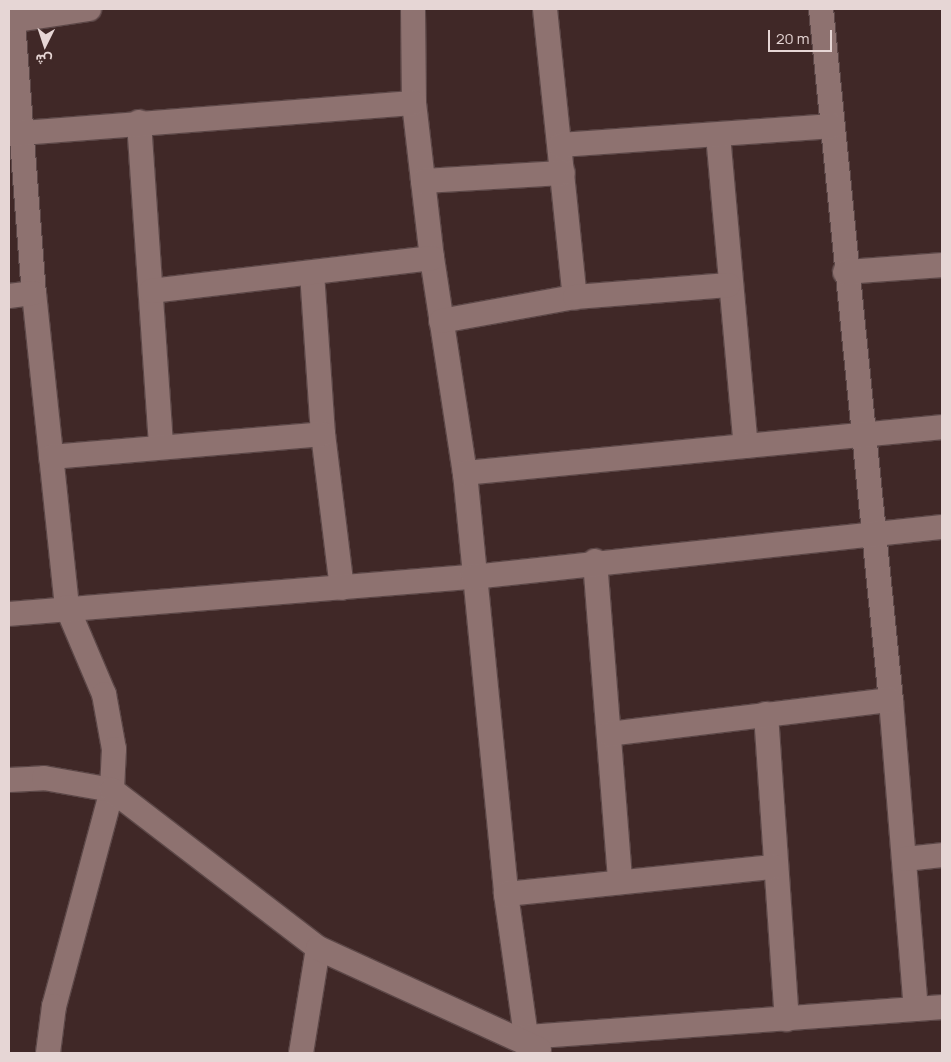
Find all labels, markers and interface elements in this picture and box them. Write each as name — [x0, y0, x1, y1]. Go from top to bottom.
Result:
north arrow — [20, 20, 70, 70]
scale bar — [771, 20, 835, 52]
text: 20 m — [776, 28, 809, 49]
text: ش — [35, 50, 53, 71]

